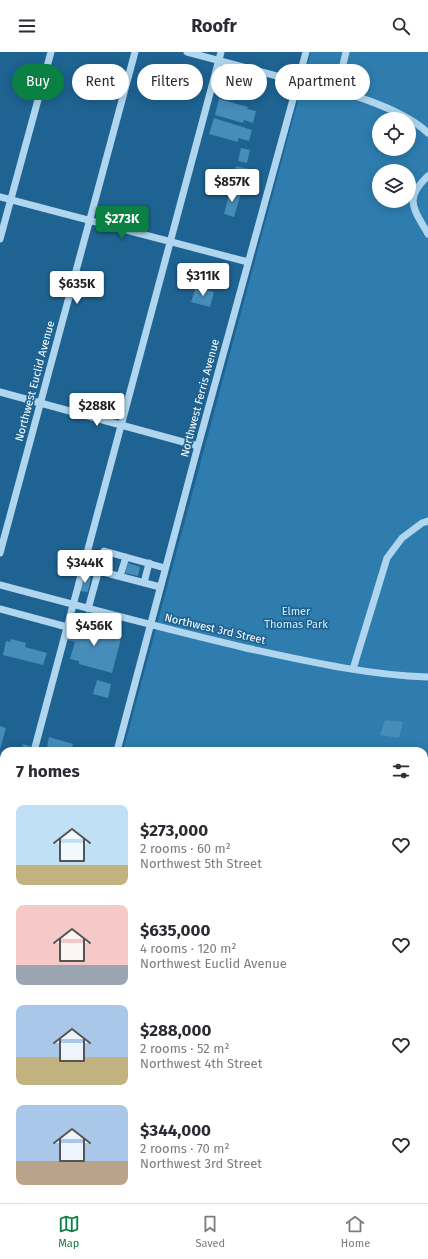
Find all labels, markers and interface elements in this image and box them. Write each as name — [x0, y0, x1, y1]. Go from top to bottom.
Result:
icon: menu — [16, 15, 38, 37]
text: Roofr — [191, 15, 237, 37]
icon: search — [390, 15, 412, 37]
chip: Buy — [12, 64, 64, 100]
chip: Rent — [72, 64, 129, 100]
chip: Filters — [137, 64, 203, 100]
chip: New — [211, 64, 267, 100]
chip: Apartment — [275, 64, 370, 100]
map controls — [372, 112, 416, 208]
button: locate — [372, 112, 416, 156]
button: layers — [372, 164, 416, 208]
pin: $857K — [204, 169, 260, 203]
text: $857K — [214, 174, 250, 189]
pin: $273K — [94, 206, 150, 240]
text: $273K — [105, 211, 139, 226]
pin: $311K — [175, 263, 231, 297]
text: $311K — [186, 268, 220, 283]
pin: $635K — [49, 271, 105, 305]
text: $635K — [59, 276, 95, 291]
street label: Northwest Euclid Avenue — [13, 319, 57, 443]
street label: Northwest Ferris Avenue — [178, 338, 222, 458]
pin: $288K — [69, 393, 125, 427]
text: $288K — [78, 398, 116, 413]
pin: $344K — [57, 550, 113, 584]
text: $344K — [67, 555, 103, 570]
park label: Elmer Thomas Park — [264, 605, 328, 631]
street label: Northwest 3rd Street — [163, 611, 267, 647]
pin: $456K — [66, 613, 122, 647]
text: $456K — [76, 618, 112, 633]
icon: filters — [390, 760, 412, 782]
text: 7 homes — [16, 761, 80, 782]
text: $273,000 — [140, 820, 208, 841]
icon: home — [48, 821, 96, 869]
icon: heart — [390, 834, 412, 856]
text: 2 rooms · 60 m² — [140, 841, 231, 856]
text: Northwest 5th Street — [140, 856, 262, 871]
text: $635,000 — [140, 920, 210, 941]
icon: home — [48, 921, 96, 969]
icon: heart — [390, 934, 412, 956]
text: 4 rooms · 120 m² — [140, 941, 236, 956]
text: Northwest Euclid Avenue — [140, 956, 287, 971]
text: $288,000 — [140, 1020, 211, 1041]
icon: home — [48, 1021, 96, 1069]
icon: heart — [390, 1034, 412, 1056]
text: 2 rooms · 52 m² — [140, 1041, 229, 1056]
text: Northwest 4th Street — [140, 1056, 262, 1071]
text: $344,000 — [140, 1120, 211, 1141]
icon: home — [48, 1121, 96, 1169]
icon: heart — [390, 1134, 412, 1156]
text: 2 rooms · 70 m² — [140, 1141, 230, 1156]
text: Northwest 3rd Street — [140, 1156, 262, 1171]
tab: Map — [58, 1213, 80, 1250]
tab: Saved — [195, 1213, 225, 1250]
tab: Home — [341, 1213, 370, 1250]

